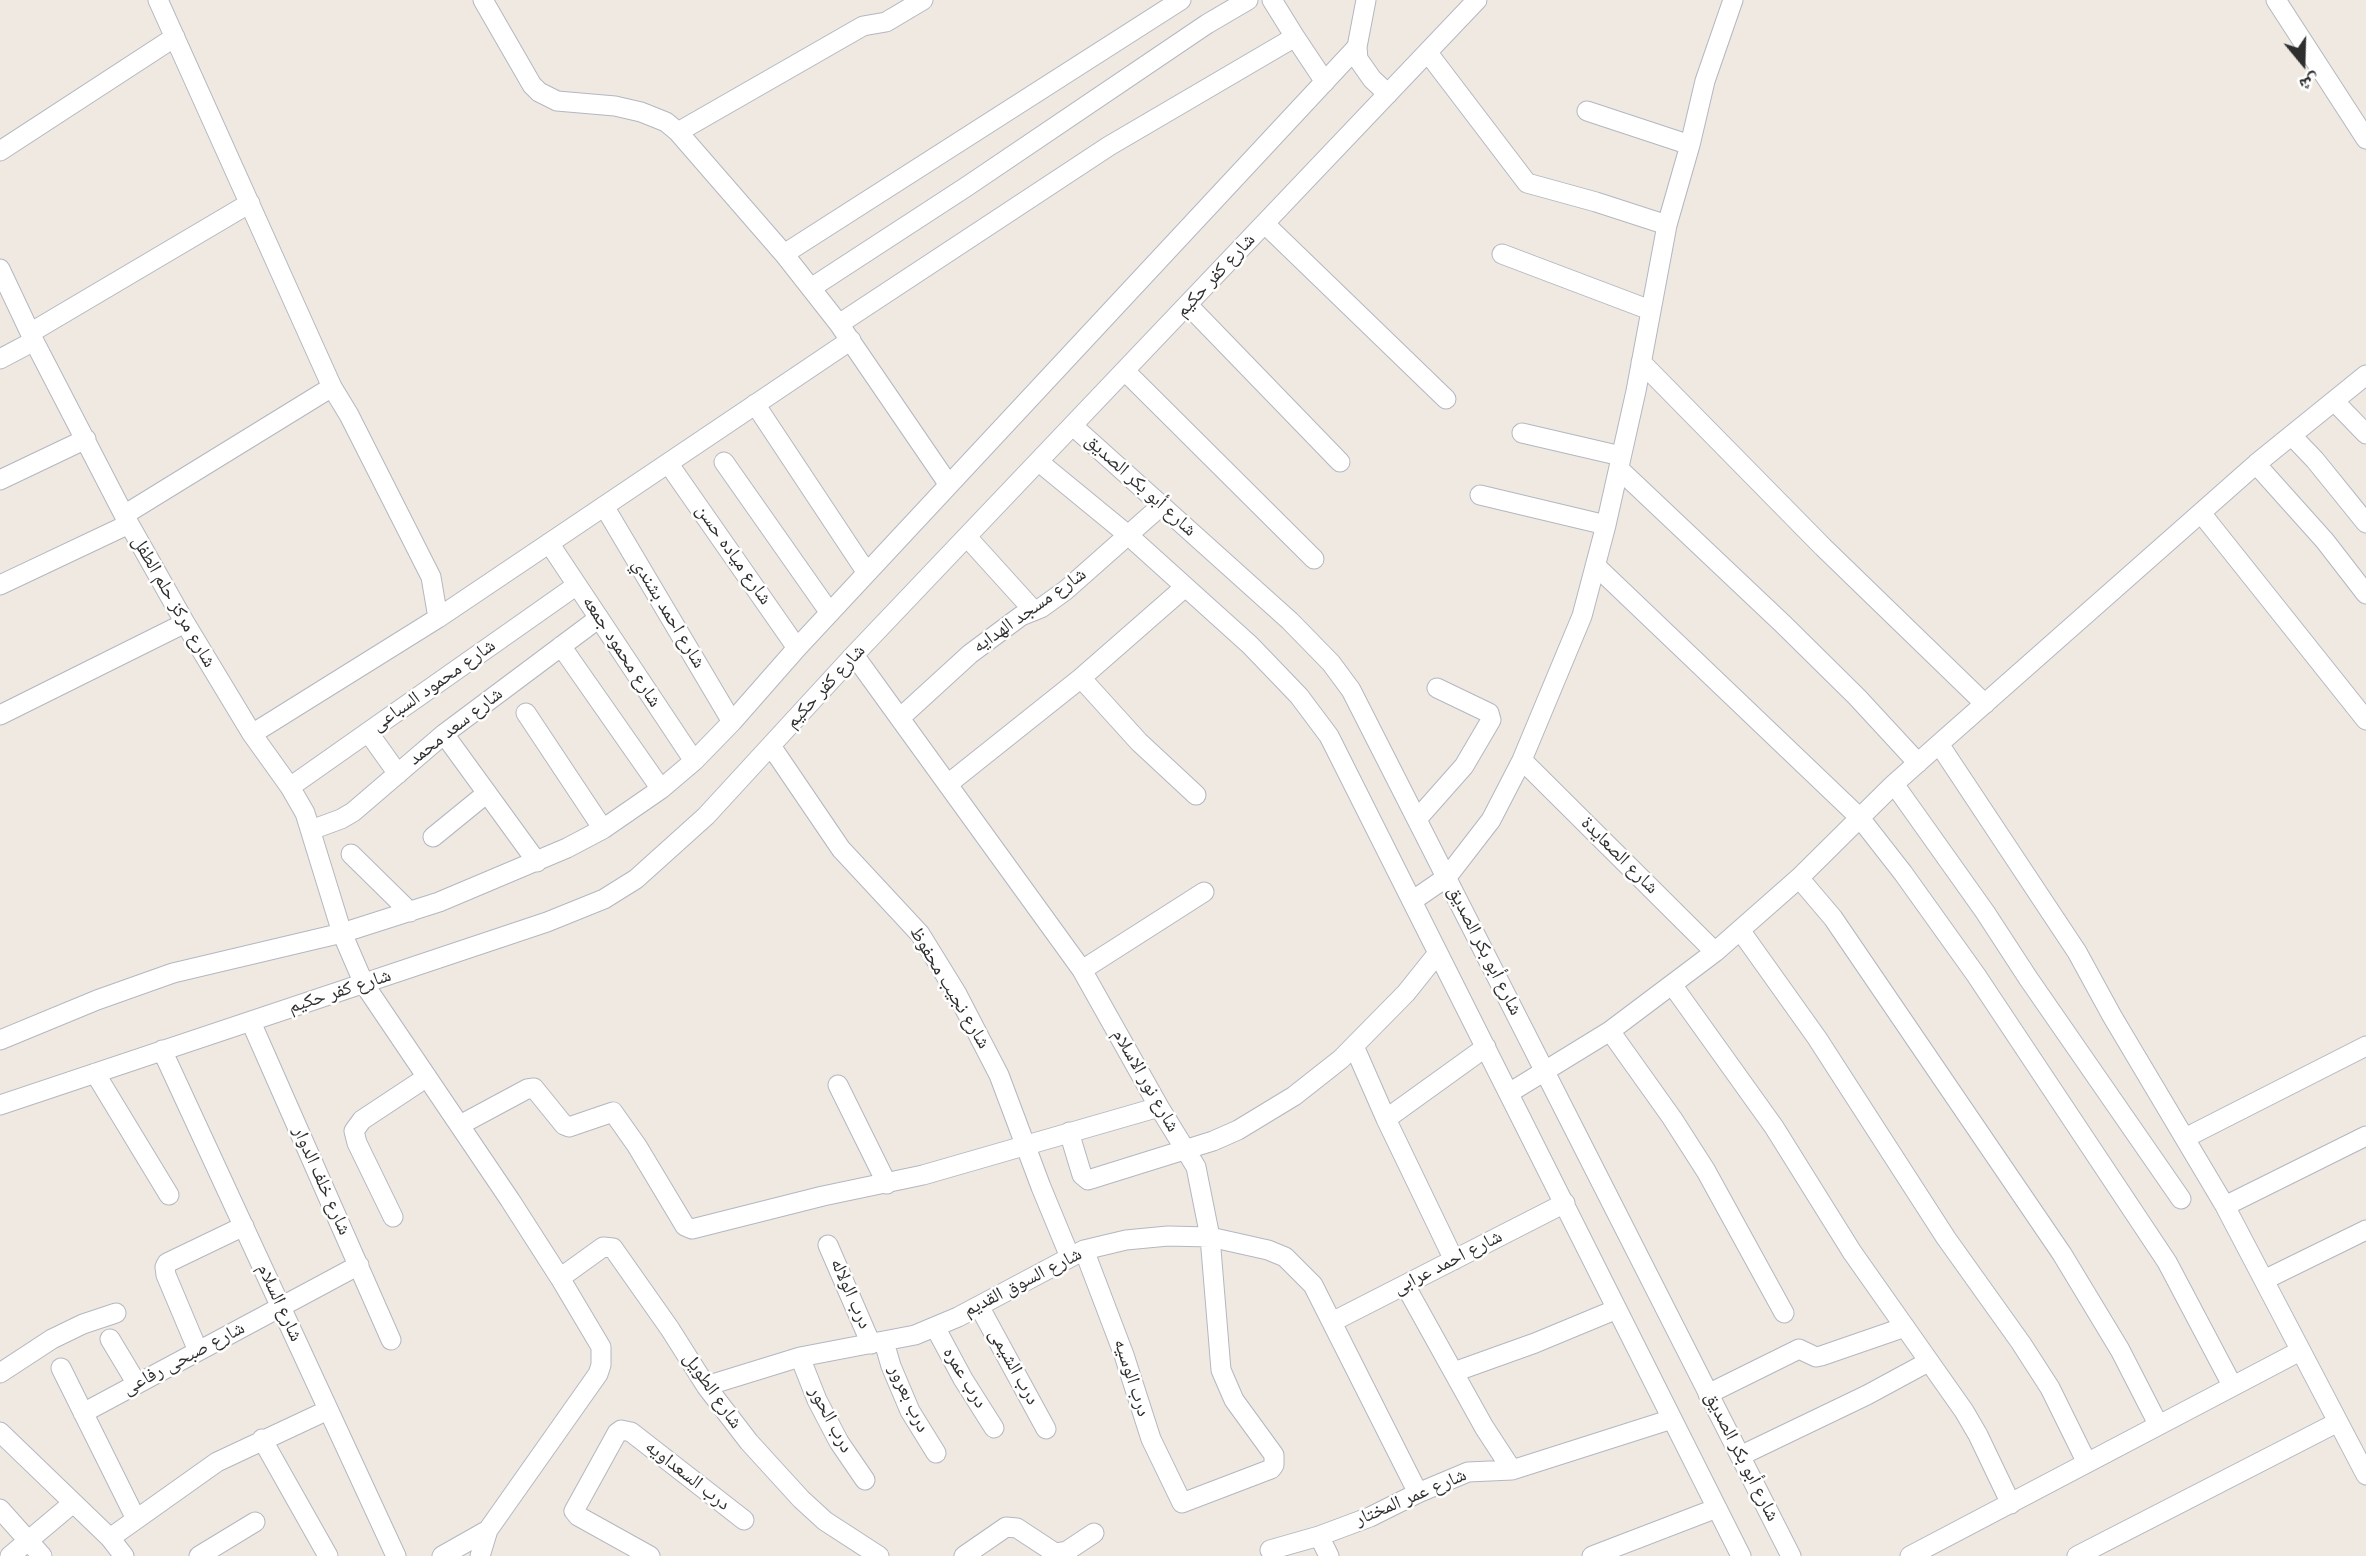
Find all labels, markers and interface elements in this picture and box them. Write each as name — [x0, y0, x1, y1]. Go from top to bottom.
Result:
north arrow — [2268, 28, 2338, 98]
text: ش — [2296, 67, 2324, 98]
street label: شارع كفر حكيم — [1171, 229, 1261, 323]
street label: شارع أبو بكر الصديق — [1080, 430, 1200, 542]
street label: شارع مياده حسن — [690, 500, 776, 610]
street label: شارع مركز حلم الطفل — [126, 532, 220, 672]
street label: شارع احمد بشندي — [626, 555, 710, 673]
street label: شارع مسجد الهدايه — [969, 563, 1091, 659]
street label: شارع محمود جمعه — [577, 592, 665, 712]
street label: شارع محمود السباعى — [368, 635, 500, 737]
street label: شارع كفر حكيم — [781, 640, 871, 734]
street label: شارع سعد محمد — [404, 683, 508, 771]
street label: شارع الصعايدة — [1575, 812, 1663, 900]
street label: شارع أبو بكر الصديق — [1442, 883, 1526, 1019]
street label: شارع نجيب محفوظ — [904, 923, 994, 1053]
street label: شارع كفر حكيم — [286, 965, 394, 1019]
street label: شارع نور الاسلام — [1106, 1025, 1184, 1137]
street label: شارع خلف الدوار — [287, 1123, 355, 1239]
street label: شارع احمد عرابى — [1390, 1226, 1506, 1300]
street label: شارع السوق القديم — [960, 1243, 1086, 1323]
street label: درب الولاله — [824, 1255, 876, 1333]
street label: شارع السلام — [251, 1261, 307, 1345]
street label: شارع صبحى رفاعى — [119, 1317, 249, 1401]
street label: درب الشيمى — [983, 1325, 1043, 1409]
street label: درب الوسيه — [1108, 1336, 1154, 1420]
street label: درب عمره — [937, 1343, 991, 1413]
street label: شارع الطويل — [677, 1348, 747, 1434]
street label: درب بعرور — [883, 1362, 933, 1436]
street label: درب الحور — [803, 1383, 857, 1457]
street label: شارع أبو بكر الصديق — [1699, 1389, 1783, 1525]
street label: درب السعداويه — [640, 1436, 734, 1516]
street label: شارع عمر المختار — [1352, 1464, 1470, 1532]

